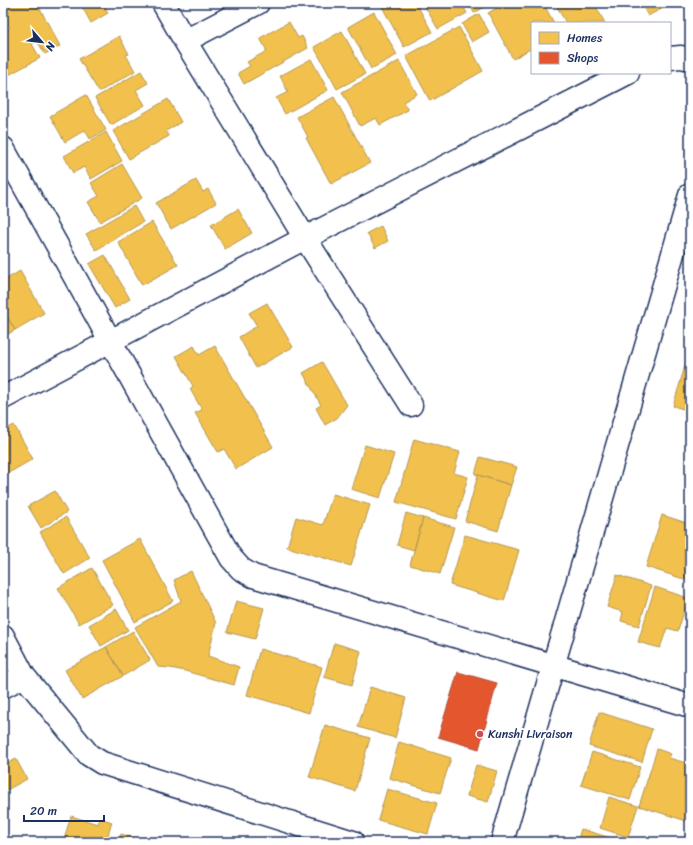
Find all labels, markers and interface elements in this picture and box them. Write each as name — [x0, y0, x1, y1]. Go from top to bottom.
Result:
north arrow — [22, 22, 62, 62]
legend — [531, 22, 671, 74]
text: Homes — [567, 27, 603, 49]
text: N — [40, 38, 61, 55]
text: Shops — [567, 47, 598, 69]
place label: Kunshi Livraison — [488, 723, 573, 745]
marker: Kunshi Livraison — [475, 729, 485, 739]
scale bar — [24, 797, 104, 823]
text: 20 m — [30, 800, 57, 822]

